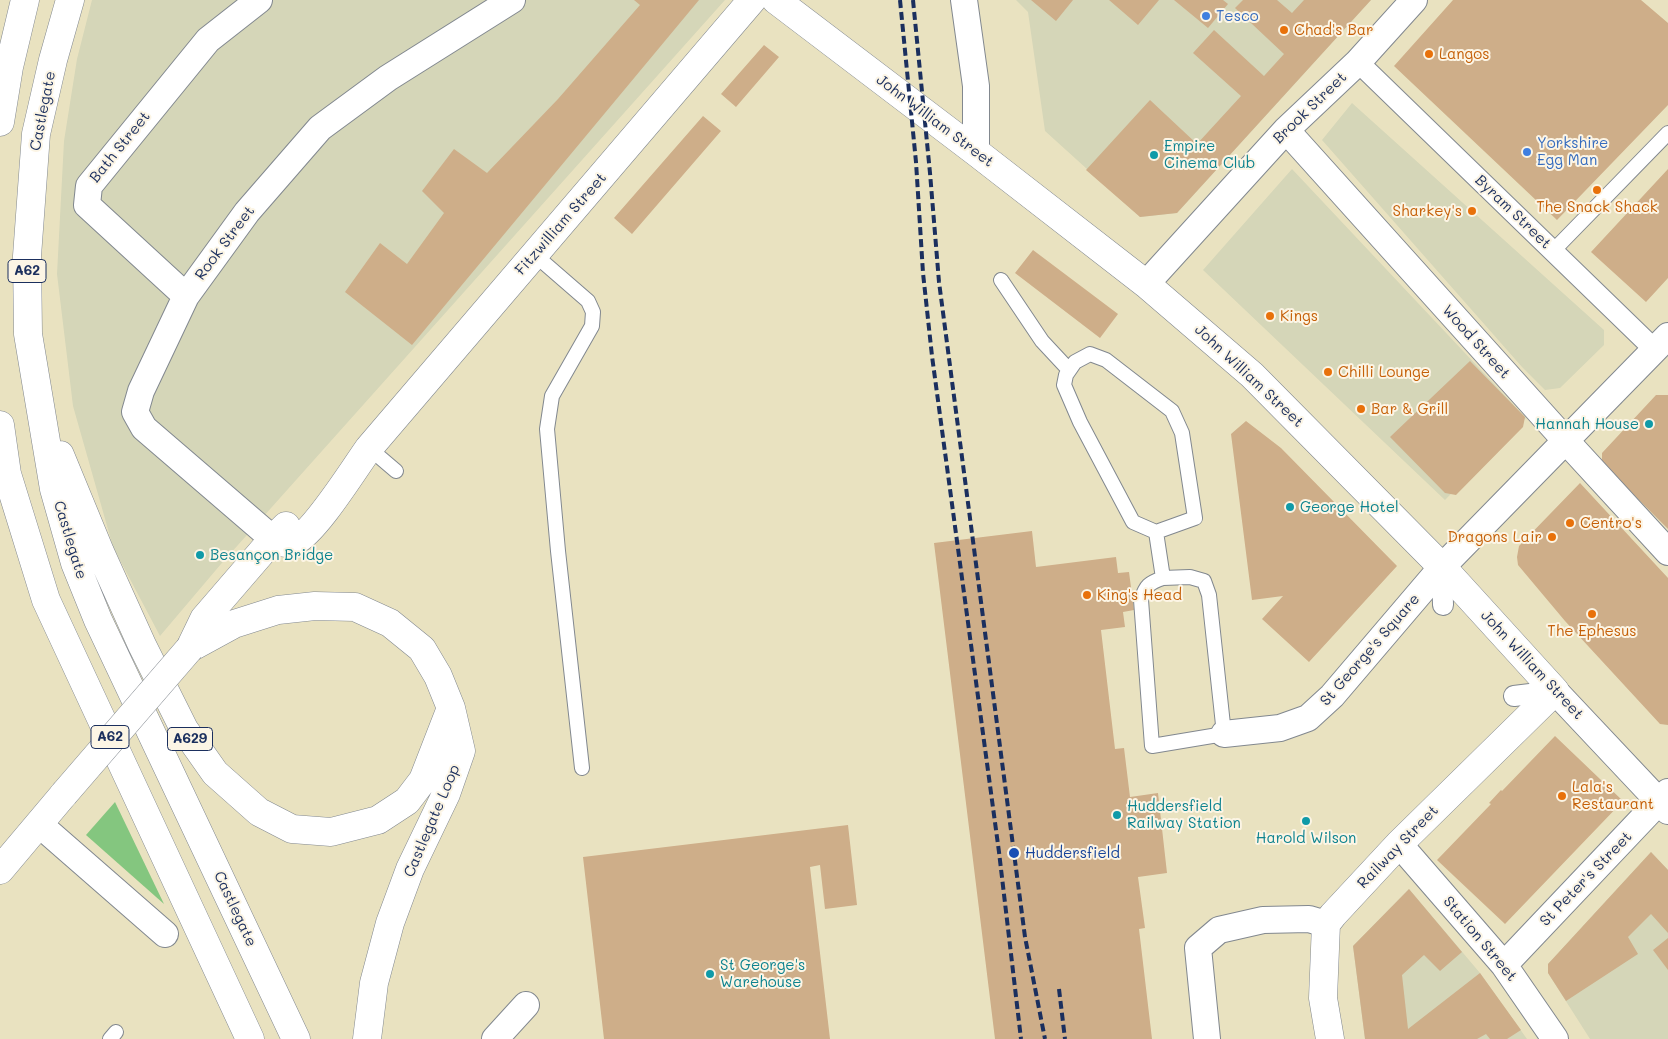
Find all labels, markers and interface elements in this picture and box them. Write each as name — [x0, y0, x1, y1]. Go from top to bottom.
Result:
place label: Tesco — [1216, 7, 1259, 25]
marker: Tesco — [1200, 10, 1212, 22]
place label: Chad's Bar — [1294, 21, 1374, 39]
marker: Chad's Bar — [1278, 24, 1290, 36]
place label: Langos — [1439, 45, 1489, 63]
marker: Langos — [1423, 48, 1435, 60]
street label: Brook Street — [1270, 68, 1350, 148]
street label: Castlegate — [26, 70, 60, 152]
street label: John William Street — [873, 71, 997, 171]
street label: Bath Street — [86, 108, 154, 186]
place label: Yorkshire Egg Man — [1537, 134, 1608, 169]
place label: Empire Cinema Club — [1164, 137, 1255, 172]
marker: Yorkshire Egg Man — [1521, 146, 1533, 158]
marker: Empire Cinema Club — [1148, 149, 1160, 161]
street label: Fitzwilliam Street — [512, 169, 610, 279]
street label: Byram Street — [1471, 171, 1555, 253]
marker: The Snack Shack — [1591, 184, 1603, 196]
place label: The Snack Shack — [1536, 198, 1658, 216]
street label: Rook Street — [191, 202, 259, 284]
place label: Sharkey's — [1393, 202, 1462, 220]
marker: Sharkey's — [1466, 205, 1478, 217]
road number: A62 — [8, 260, 46, 282]
street label: Wood Street — [1438, 301, 1514, 383]
place label: Kings — [1280, 307, 1318, 325]
marker: Kings — [1264, 310, 1276, 322]
street label: John William Street — [1191, 321, 1307, 431]
place label: Chilli Lounge — [1338, 363, 1430, 381]
marker: Chilli Lounge — [1322, 366, 1334, 378]
place label: Bar & Grill — [1371, 400, 1448, 418]
marker: Bar & Grill — [1355, 403, 1367, 415]
place label: Hannah House — [1535, 415, 1639, 433]
marker: Hannah House — [1643, 418, 1655, 430]
place label: George Hotel — [1300, 498, 1399, 516]
street label: Castlegate — [50, 499, 90, 581]
marker: George Hotel — [1284, 501, 1296, 513]
place label: Centro's — [1580, 514, 1642, 532]
marker: Centro's — [1564, 517, 1576, 529]
place label: Dragons Lair — [1447, 528, 1542, 546]
marker: Dragons Lair — [1546, 531, 1558, 543]
place label: Besançon Bridge — [210, 546, 333, 564]
marker: Besançon Bridge — [194, 549, 206, 561]
place label: King's Head — [1097, 586, 1182, 604]
marker: King's Head — [1081, 589, 1093, 601]
street label: St George's Square — [1316, 590, 1424, 710]
street label: John William Street — [1477, 607, 1587, 723]
marker: The Ephesus — [1586, 608, 1598, 620]
place label: The Ephesus — [1547, 622, 1637, 640]
road number: A62 — [91, 726, 129, 749]
road number: A629 — [168, 728, 212, 751]
street label: Castlegate Loop — [400, 762, 464, 880]
place label: Lala's Restaurant — [1572, 778, 1654, 813]
marker: Lala's Restaurant — [1556, 790, 1568, 802]
place label: Huddersfield Railway Station — [1127, 797, 1241, 832]
street label: Railway Street — [1354, 802, 1442, 892]
marker: Huddersfield Railway Station — [1111, 809, 1123, 821]
marker: Harold Wilson — [1300, 815, 1312, 827]
street label: St Peter's Street — [1536, 828, 1636, 930]
place label: Harold Wilson — [1256, 829, 1356, 847]
place label: Huddersfield — [1025, 844, 1120, 862]
marker: Huddersfield — [1007, 846, 1021, 860]
street label: Castlegate — [210, 869, 260, 949]
street label: Station Street — [1439, 893, 1521, 985]
place label: St George's Warehouse — [720, 956, 805, 991]
marker: St George's Warehouse — [704, 968, 716, 980]

